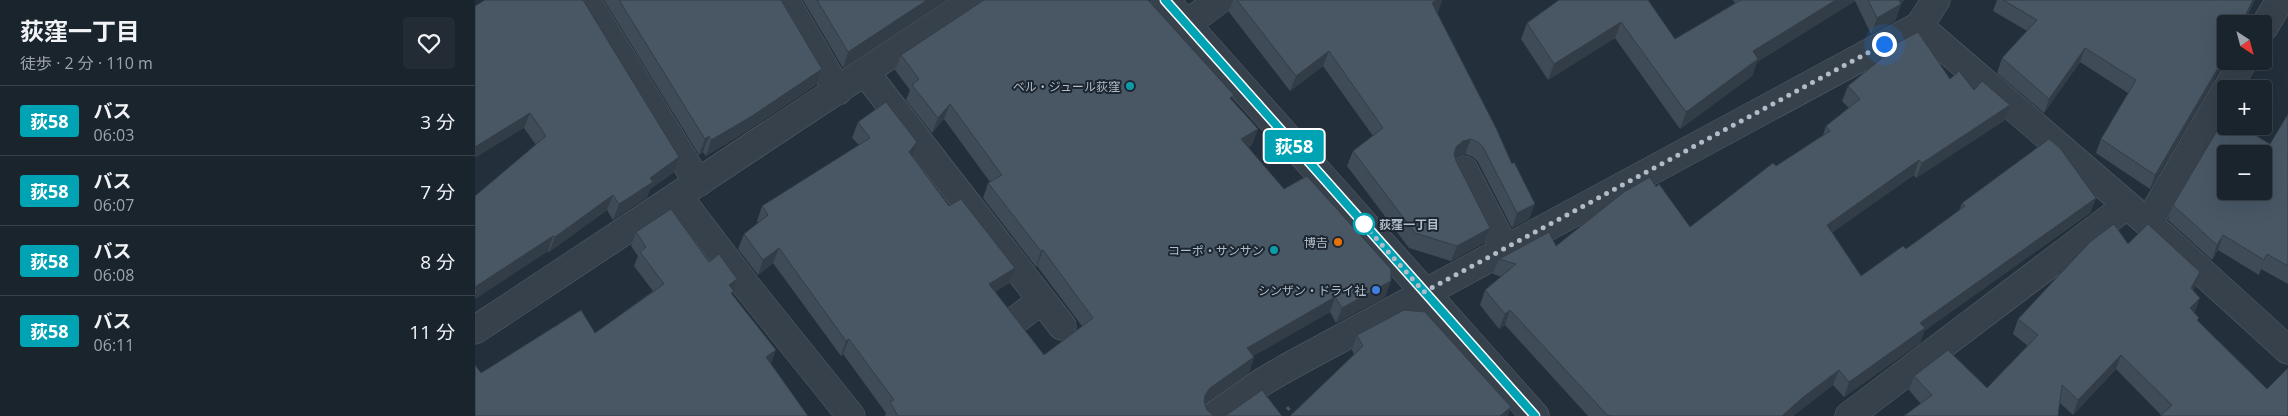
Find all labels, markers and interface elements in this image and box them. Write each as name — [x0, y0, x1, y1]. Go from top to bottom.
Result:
text: 荻窪一丁目 — [20, 14, 140, 47]
north arrow — [2217, 15, 2273, 70]
map controls — [2217, 15, 2272, 200]
button: heart — [403, 17, 455, 69]
your location — [1872, 32, 1897, 57]
text: 徒歩 · 2 分 · 110 m — [20, 52, 153, 74]
place label: ベル・ジュール荻窪 — [1013, 78, 1120, 95]
marker: ベル・ジュール荻窪 — [1124, 80, 1136, 92]
button: + — [2217, 80, 2272, 135]
text: バス — [94, 98, 132, 124]
text: 荻58 — [30, 109, 69, 133]
text: 3 分 — [420, 109, 455, 135]
text: 06:03 — [94, 124, 134, 146]
line badge: 荻58 — [1265, 130, 1323, 162]
text: 荻58 — [1275, 134, 1313, 158]
button: − — [2217, 145, 2272, 200]
text: バス — [94, 168, 132, 194]
text: 荻58 — [30, 179, 69, 203]
text: 7 分 — [420, 179, 455, 205]
text: 06:07 — [94, 194, 134, 216]
marker: 荻窪一丁目 — [1353, 213, 1375, 235]
place label: 荻窪一丁目 — [1379, 216, 1439, 233]
place label: 博𠮷 — [1304, 234, 1328, 251]
marker: 博𠮷 — [1332, 236, 1344, 248]
text: バス — [94, 238, 132, 264]
place label: コーポ・サンサン — [1168, 242, 1264, 259]
marker: コーポ・サンサン — [1268, 244, 1280, 256]
text: 荻58 — [30, 249, 69, 273]
text: 8 分 — [420, 249, 455, 275]
text: 06:08 — [94, 264, 134, 286]
place label: シンザン・ドライ社 — [1258, 282, 1366, 299]
marker: シンザン・ドライ社 — [1370, 284, 1382, 296]
text: バス — [94, 308, 132, 334]
text: 荻58 — [30, 319, 69, 343]
text: 11 分 — [409, 319, 455, 345]
text: 06:11 — [94, 334, 134, 356]

